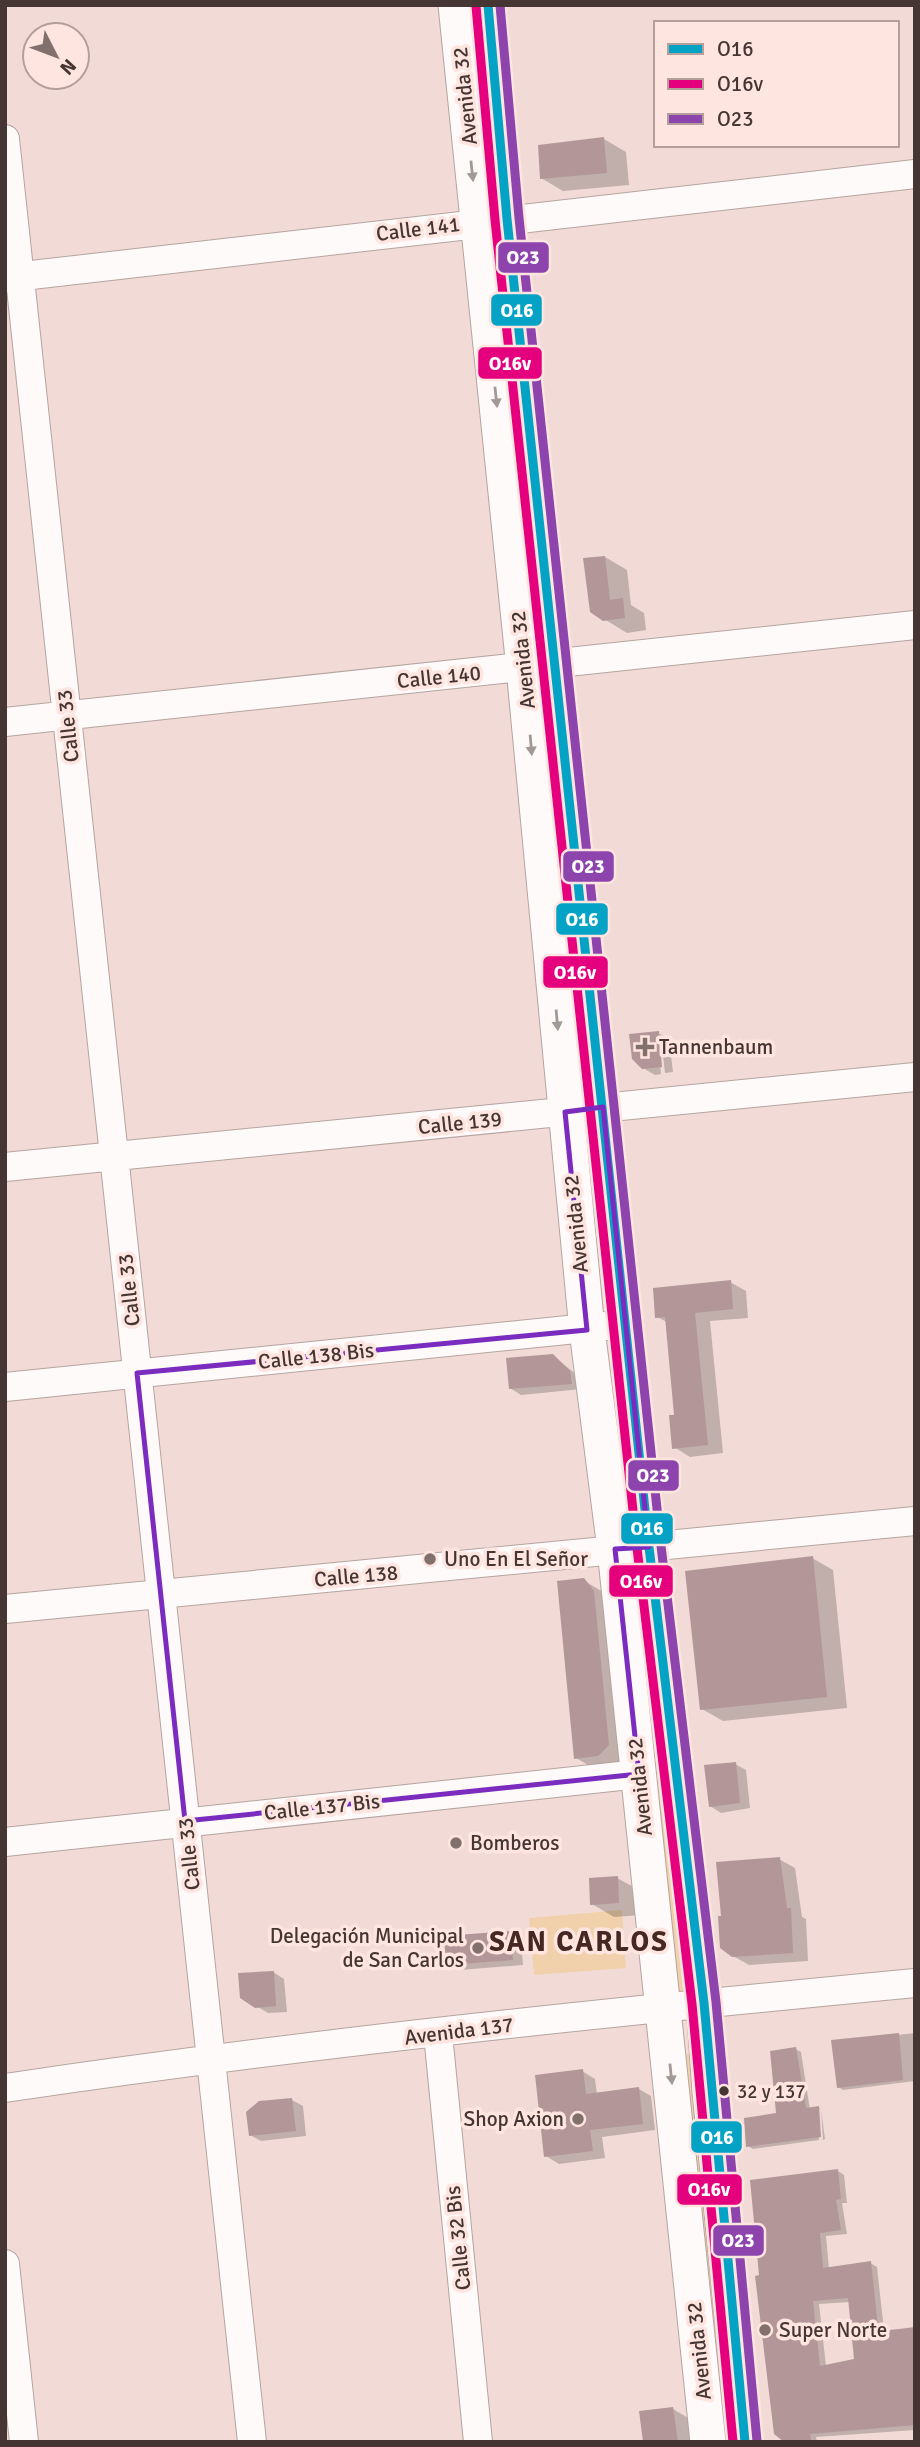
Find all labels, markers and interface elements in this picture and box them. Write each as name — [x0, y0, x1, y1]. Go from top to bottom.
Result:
north arrow — [21, 21, 91, 91]
legend — [654, 21, 899, 147]
text: O16 — [717, 36, 754, 62]
street label: Avenida 32 — [447, 46, 483, 146]
text: N — [55, 54, 81, 80]
text: O16v — [717, 71, 763, 97]
text: O23 — [717, 106, 754, 132]
one-way arrow — [467, 160, 478, 182]
street label: Calle 141 — [375, 211, 461, 247]
line badge: O23 — [497, 241, 550, 274]
text: O23 — [506, 246, 540, 270]
line badge: O16 — [490, 293, 543, 327]
text: O16 — [500, 299, 534, 323]
line badge: O16v — [477, 346, 543, 380]
text: O16v — [489, 352, 532, 376]
one-way arrow — [490, 386, 501, 408]
street label: Avenida 32 — [505, 610, 541, 710]
street label: Calle 140 — [396, 660, 482, 694]
street label: Calle 33 — [51, 688, 85, 764]
one-way arrow — [526, 734, 537, 756]
line badge: O23 — [562, 850, 615, 883]
text: O23 — [571, 855, 605, 879]
line badge: O16 — [555, 902, 609, 936]
text: O16 — [565, 908, 599, 932]
line badge: O16v — [542, 955, 609, 989]
text: O16v — [554, 961, 597, 985]
one-way arrow — [552, 1010, 563, 1032]
place label: Tannenbaum — [659, 1034, 773, 1060]
marker: Tannenbaum — [637, 1039, 653, 1055]
street label: Calle 139 — [417, 1106, 503, 1140]
street label: Avenida 32 — [558, 1174, 594, 1274]
street label: Calle 33 — [112, 1252, 146, 1328]
street label: Calle 138 Bis — [257, 1337, 375, 1375]
line badge: O23 — [627, 1459, 680, 1492]
text: O23 — [636, 1464, 670, 1488]
line badge: O16 — [620, 1512, 674, 1545]
text: O16 — [630, 1517, 664, 1541]
place label: Uno En El Señor — [444, 1546, 588, 1572]
marker: Uno En El Señor — [422, 1551, 438, 1567]
street label: Calle 138 — [313, 1559, 399, 1593]
line badge: O16v — [608, 1564, 674, 1598]
text: O16v — [620, 1570, 663, 1594]
street label: Avenida 32 — [622, 1737, 658, 1837]
street label: Calle 137 Bis — [263, 1788, 381, 1826]
street label: Calle 33 — [172, 1816, 206, 1892]
place label: Bomberos — [470, 1830, 559, 1856]
marker: Bomberos — [448, 1835, 464, 1851]
place label: Delegación Municipal de San Carlos — [270, 1923, 464, 1973]
district label: SAN CARLOS — [489, 1925, 669, 1959]
marker: Delegación Municipal de San Carlos — [470, 1940, 486, 1956]
street label: Avenida 137 — [403, 2011, 515, 2051]
one-way arrow — [665, 2063, 676, 2085]
place label: 32 y 137 — [737, 2080, 806, 2104]
marker: 32 y 137 — [717, 2084, 731, 2098]
place label: Shop Axion — [464, 2106, 564, 2132]
marker: Shop Axion — [570, 2111, 586, 2127]
line badge: O16 — [690, 2120, 743, 2154]
text: O16 — [700, 2126, 734, 2150]
line badge: O16v — [676, 2173, 743, 2206]
text: O16v — [688, 2178, 731, 2202]
street label: Calle 32 Bis — [440, 2184, 476, 2292]
line badge: O23 — [712, 2224, 765, 2257]
text: O23 — [721, 2229, 755, 2253]
street label: Avenida 32 — [681, 2301, 717, 2401]
place label: Super Norte — [779, 2317, 887, 2343]
marker: Super Norte — [757, 2322, 773, 2338]

